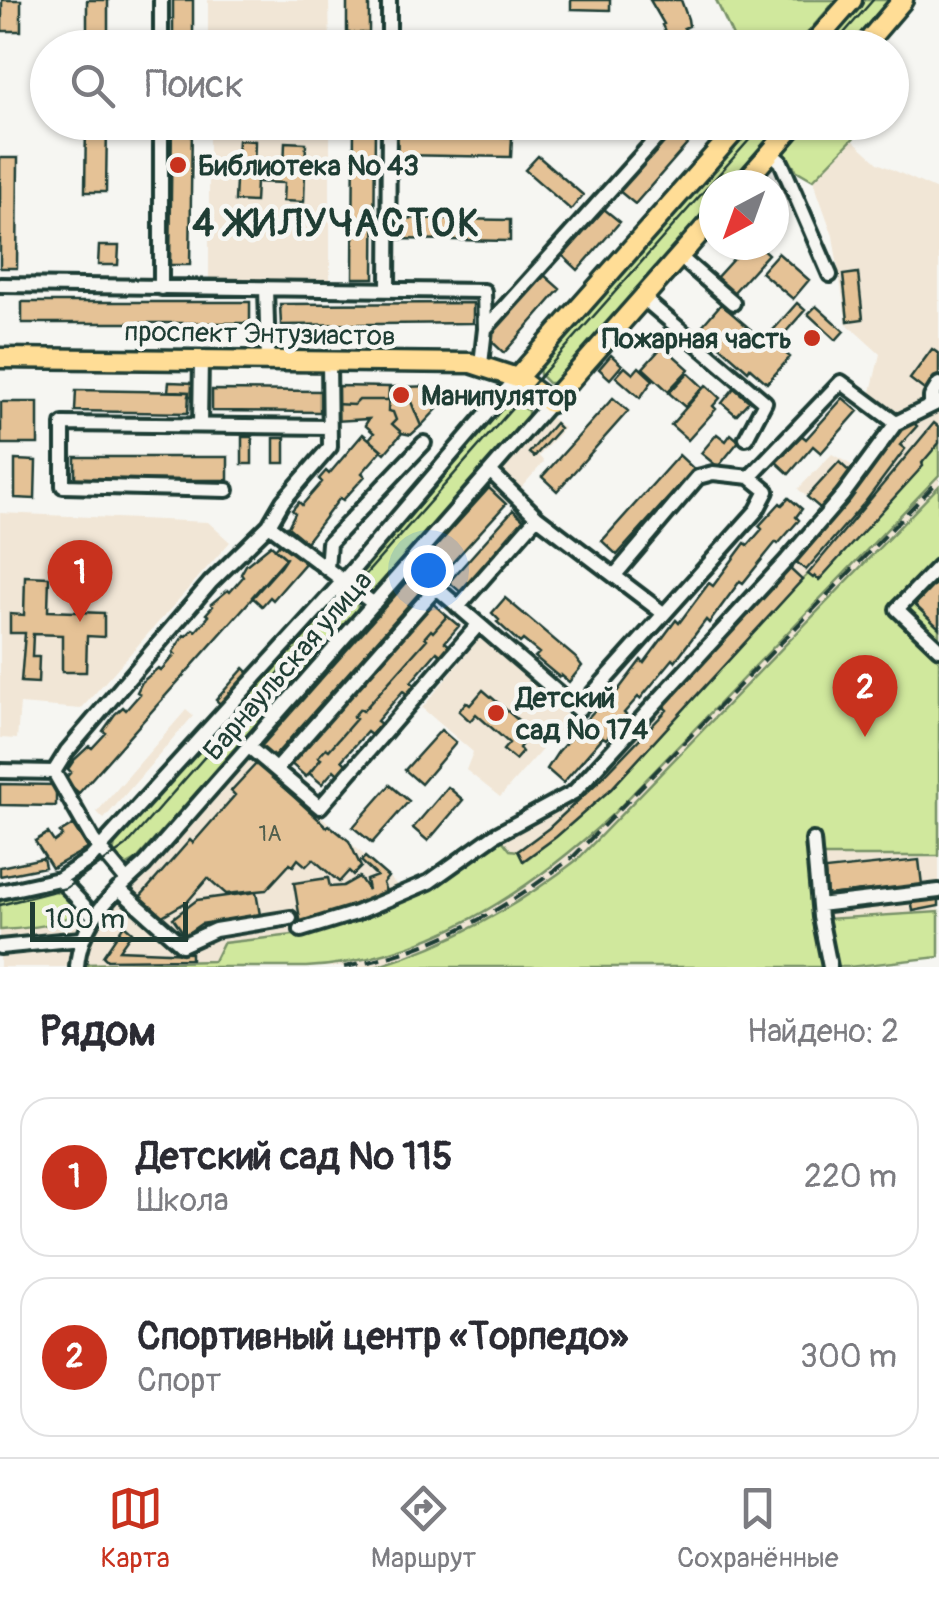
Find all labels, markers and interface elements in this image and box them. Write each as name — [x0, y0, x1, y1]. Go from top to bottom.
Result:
search box — [30, 30, 909, 140]
icon: search — [65, 58, 120, 113]
text: Поиск — [145, 61, 244, 109]
place label: Библиотека № 43 — [198, 149, 419, 184]
marker: Библиотека № 43 — [167, 154, 189, 176]
north arrow — [699, 170, 789, 260]
district label: 4 ЖИЛУЧАСТОК — [192, 200, 482, 248]
street label: проспект Энтузиастов — [124, 315, 396, 354]
place label: Пожарная часть — [602, 322, 792, 357]
marker: Пожарная часть — [801, 327, 823, 349]
place label: Манипулятор — [421, 379, 577, 414]
marker: Манипулятор — [390, 384, 412, 406]
pin: 1 — [48, 540, 112, 622]
your location — [403, 545, 454, 596]
street label: Барнаульская улица — [196, 564, 380, 768]
pin: 2 — [832, 654, 898, 737]
place label: Детский сад № 174 — [514, 681, 649, 748]
marker: Детский сад № 174 — [485, 702, 507, 724]
house number: 1А — [259, 820, 281, 848]
scale bar — [30, 897, 188, 941]
text: 100 m — [45, 902, 125, 937]
text: Рядом — [40, 1006, 156, 1058]
text: Найдено: 2 — [747, 1012, 899, 1052]
text: Детский сад № 115 — [137, 1133, 453, 1181]
text: 1 — [68, 1157, 81, 1197]
text: 220 m — [804, 1157, 897, 1197]
text: Школа — [137, 1181, 229, 1221]
text: Спортивный центр «Торпедо» — [137, 1313, 628, 1361]
text: 2 — [66, 1337, 83, 1377]
text: 300 m — [800, 1337, 897, 1377]
text: Спорт — [137, 1361, 221, 1401]
tab: Карта — [100, 1481, 170, 1576]
tab: Маршрут — [371, 1481, 476, 1576]
tab: Сохранённые — [677, 1481, 839, 1576]

